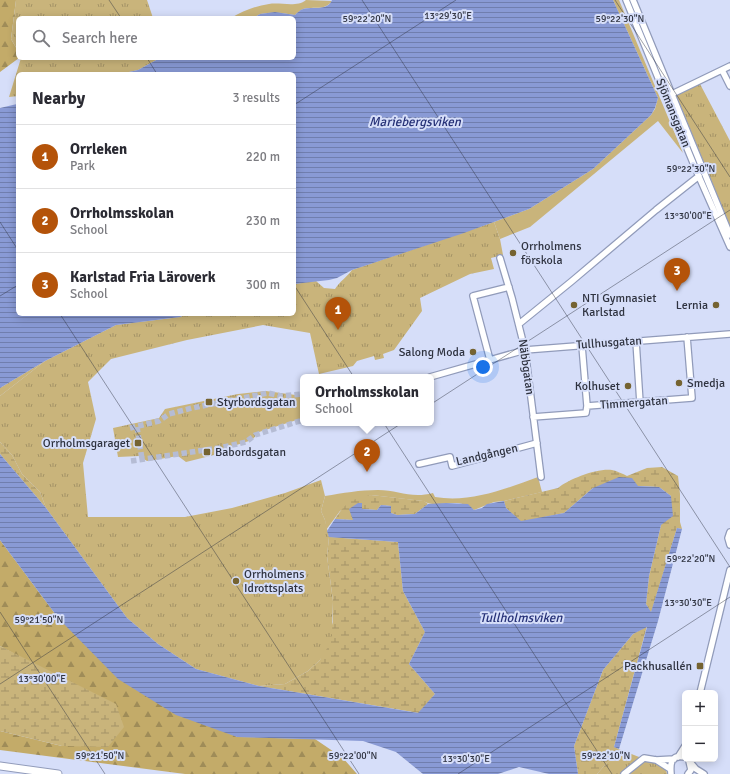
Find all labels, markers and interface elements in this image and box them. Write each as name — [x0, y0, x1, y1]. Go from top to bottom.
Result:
text: 13°29'30"E — [424, 10, 472, 22]
text: 59°22'20"N — [343, 13, 391, 25]
text: 59°22'30"N — [596, 13, 644, 25]
search box — [16, 16, 296, 60]
icon: search — [30, 27, 52, 49]
text: Search here — [62, 29, 138, 47]
street label: Sjömansgatan — [652, 76, 694, 150]
text: Nearby — [32, 88, 85, 109]
text: 3 results — [232, 90, 280, 106]
water label: Mariebergsviken — [369, 114, 462, 130]
text: Orrleken — [70, 140, 127, 158]
text: 1 — [41, 149, 49, 165]
text: 220 m — [246, 149, 280, 165]
text: Park — [70, 158, 95, 174]
text: 59°22'30"N — [667, 163, 715, 175]
text: Orrholmsskolan — [70, 204, 174, 222]
text: 13°30'00"E — [664, 210, 712, 222]
text: 2 — [41, 213, 49, 229]
text: 230 m — [246, 213, 280, 229]
text: School — [70, 222, 108, 238]
place label: Orrholmens förskola — [521, 239, 581, 268]
marker: Orrholmens förskola — [508, 248, 518, 258]
pin: 3 — [664, 258, 690, 291]
text: Karlstad Fria Läroverk — [70, 268, 216, 286]
text: 3 — [41, 277, 49, 293]
text: 300 m — [246, 277, 280, 293]
text: School — [70, 286, 108, 302]
place label: NTI Gymnasiet Karlstad — [582, 291, 656, 320]
pin: 1 — [325, 297, 351, 330]
place label: Lernia — [676, 298, 708, 313]
marker: NTI Gymnasiet Karlstad — [569, 300, 579, 310]
marker: Lernia — [711, 300, 721, 310]
street label: Tullhusgatan — [576, 333, 642, 353]
street label: Näbbgatan — [515, 338, 537, 396]
place label: Salong Moda — [399, 345, 465, 360]
marker: Salong Moda — [468, 347, 478, 357]
your location — [473, 357, 493, 377]
popup — [300, 374, 434, 426]
place label: Smedja — [687, 376, 725, 391]
marker: Smedja — [674, 378, 684, 388]
place label: Kolhuset — [575, 379, 620, 394]
marker: Kolhuset — [623, 381, 633, 391]
text: Orrholmsskolan — [315, 383, 419, 401]
street label: Timmergatan — [600, 393, 668, 413]
place label: Styrbordsgatan — [217, 395, 296, 410]
marker: Styrbordsgatan — [204, 397, 214, 407]
text: School — [315, 401, 353, 417]
place label: Orrholmsgaraget — [43, 436, 130, 451]
marker: Orrholmsgaraget — [133, 438, 143, 448]
pin: 2 — [354, 439, 380, 472]
street label: Landgången — [455, 441, 519, 469]
place label: Babordsgatan — [215, 445, 286, 460]
marker: Babordsgatan — [202, 447, 212, 457]
text: 59°22'20"N — [667, 553, 715, 565]
place label: Orrholmens Idrottsplats — [244, 567, 304, 596]
marker: Orrholmens Idrottsplats — [231, 576, 241, 586]
text: 13°30'30"E — [664, 597, 712, 609]
water label: Tullholmsviken — [480, 610, 563, 626]
text: 59°21'50"N — [15, 614, 63, 626]
place label: Packhusallén — [624, 659, 692, 674]
marker: Packhusallén — [695, 661, 705, 671]
text: 13°30'00"E — [18, 673, 66, 685]
map controls — [682, 690, 718, 762]
button: + — [682, 690, 718, 726]
button: − — [682, 726, 718, 762]
text: 59°21'50"N — [76, 750, 124, 762]
text: 59°22'00"N — [329, 750, 377, 762]
text: 59°22'10"N — [582, 750, 630, 762]
text: 13°30'30"E — [442, 753, 490, 765]

